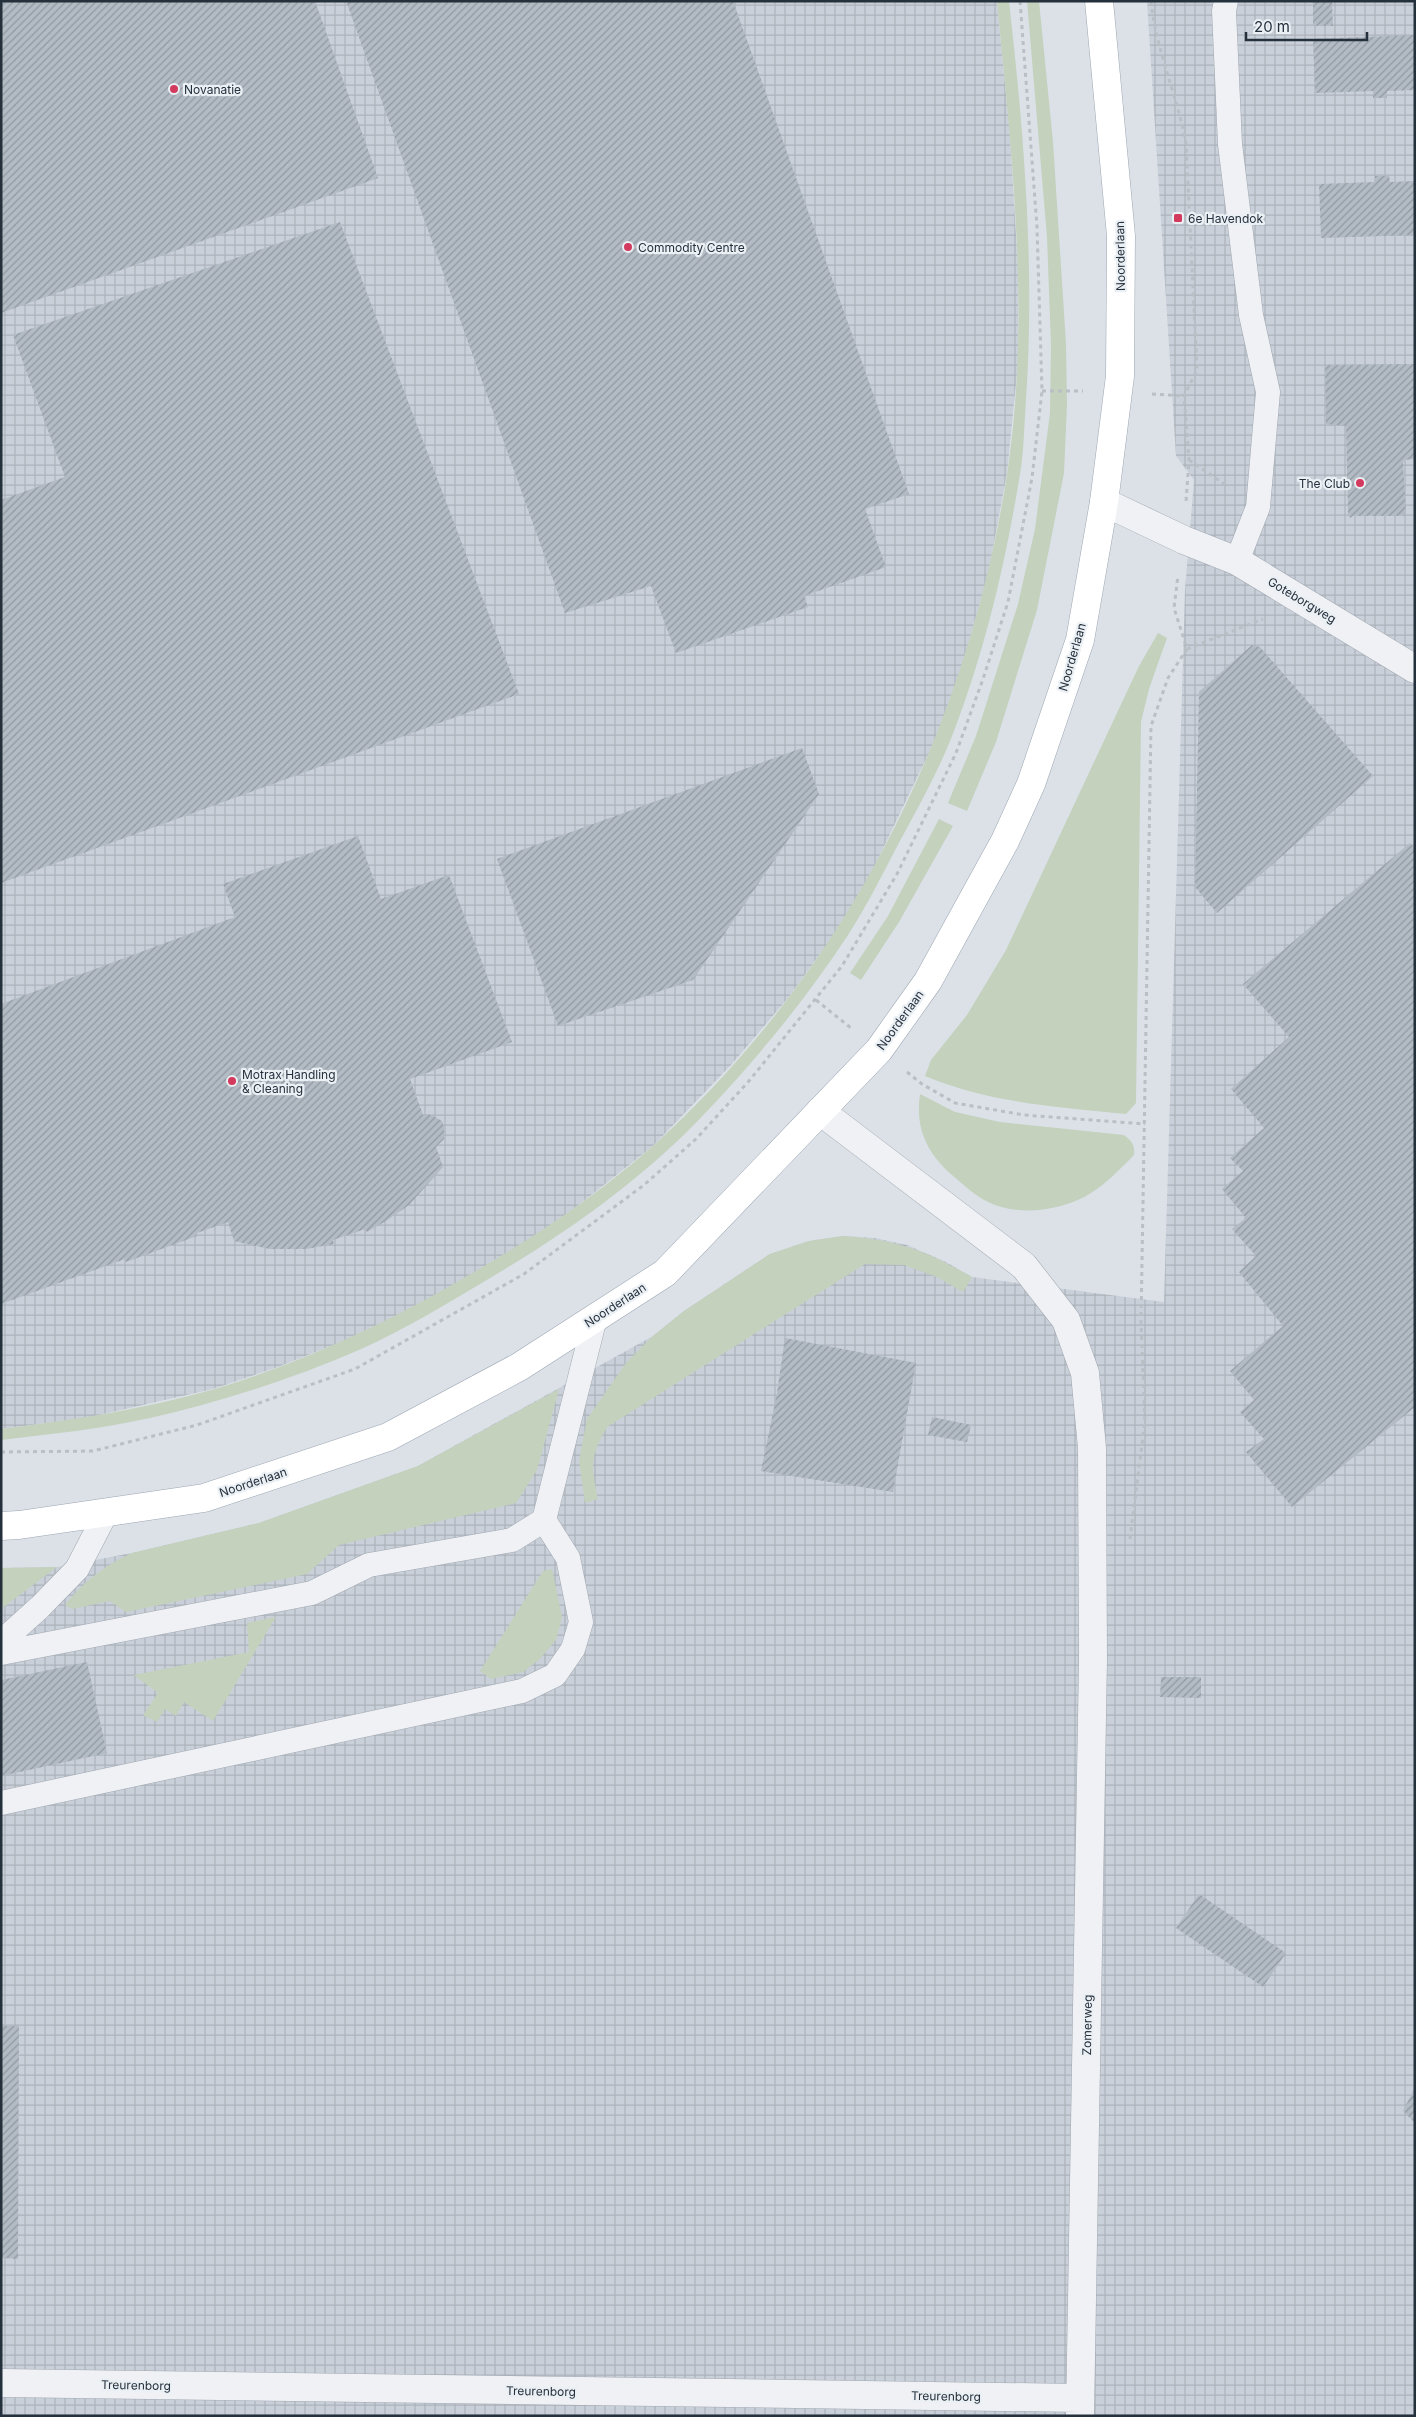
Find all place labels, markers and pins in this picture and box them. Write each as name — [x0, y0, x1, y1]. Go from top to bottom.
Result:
place label: Novanatie — [184, 82, 241, 97]
marker: Novanatie — [168, 83, 180, 95]
place label: 6e Havendok — [1188, 211, 1263, 226]
marker: 6e Havendok — [1172, 212, 1184, 224]
place label: Commodity Centre — [638, 240, 745, 255]
marker: Commodity Centre — [622, 241, 634, 253]
place label: The Club — [1299, 476, 1350, 491]
marker: The Club — [1354, 477, 1366, 489]
place label: Motrax Handling & Cleaning — [242, 1067, 336, 1096]
marker: Motrax Handling & Cleaning — [226, 1075, 238, 1087]

